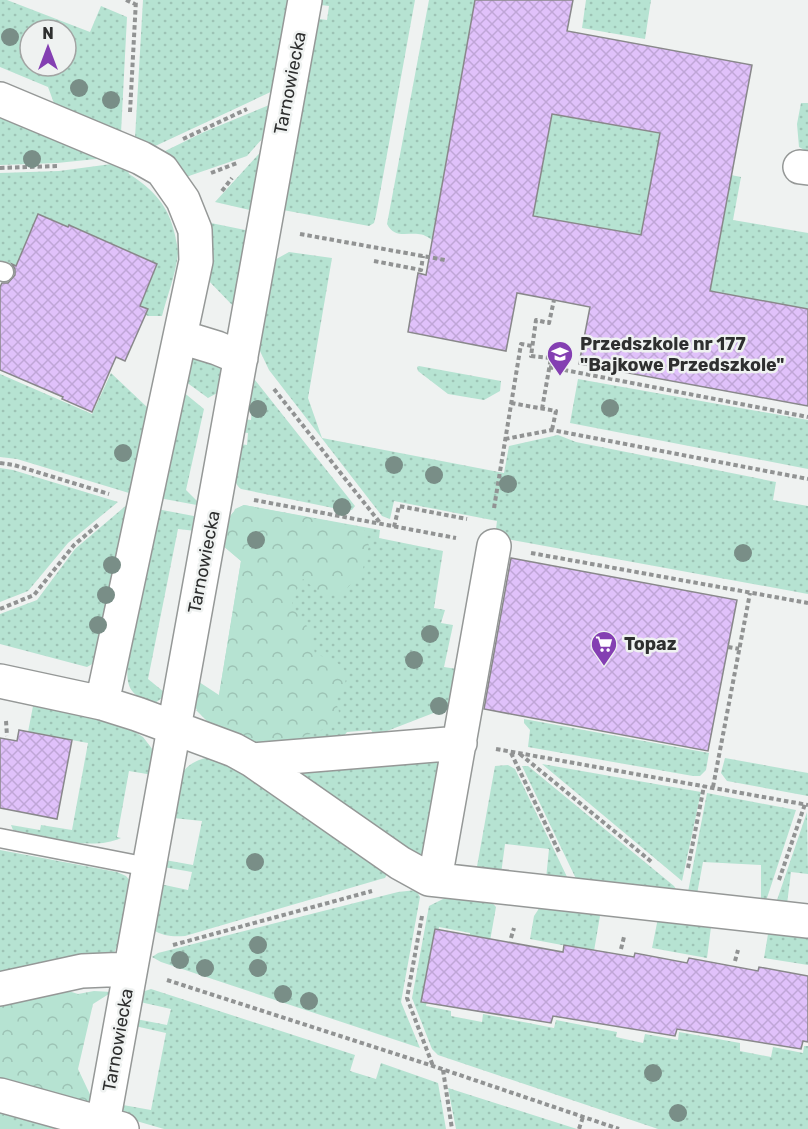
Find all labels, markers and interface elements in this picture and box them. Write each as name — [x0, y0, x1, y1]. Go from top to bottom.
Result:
north arrow — [18, 18, 78, 78]
text: N — [42, 24, 54, 43]
street label: Tarnowiecka — [269, 30, 311, 136]
place label: Przedszkole nr 177 "Bajkowe Przedszkole" — [580, 333, 784, 376]
school or university icon: Przedszkole nr 177 "Bajkowe Przedszkole" — [545, 339, 575, 377]
street label: Tarnowiecka — [183, 509, 225, 615]
supermarket icon: Topaz — [589, 629, 619, 667]
place label: Topaz — [624, 633, 677, 655]
street label: Tarnowiecka — [98, 987, 138, 1093]

